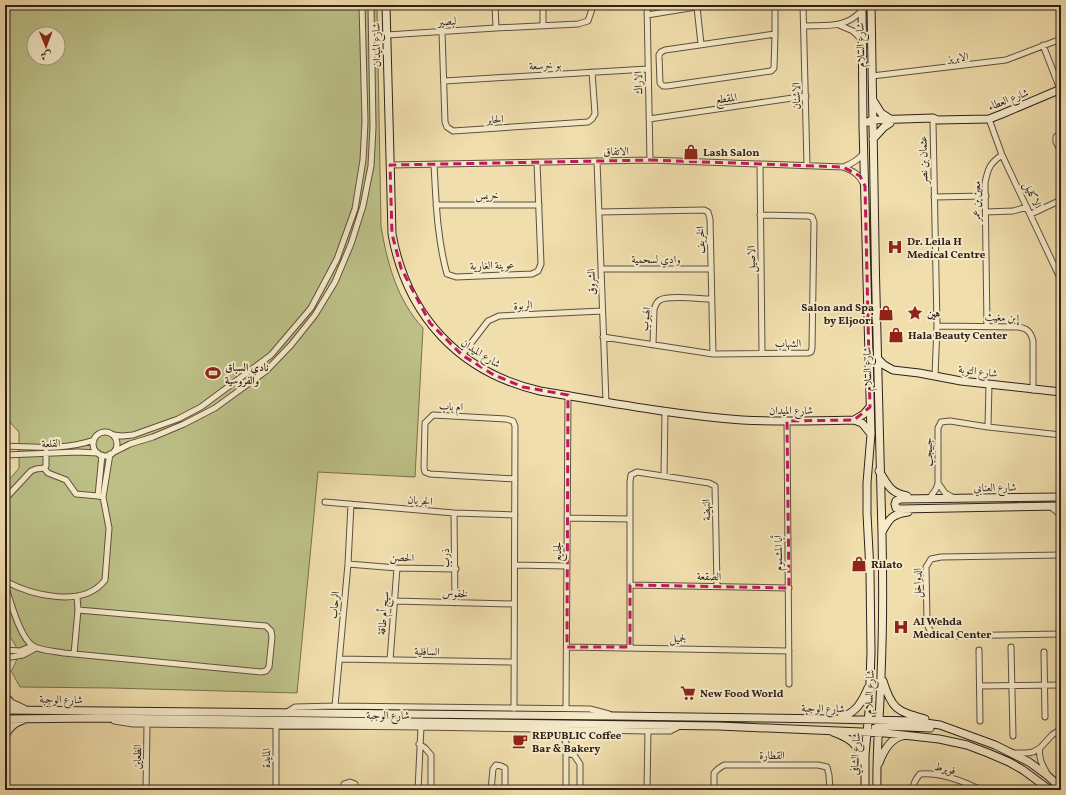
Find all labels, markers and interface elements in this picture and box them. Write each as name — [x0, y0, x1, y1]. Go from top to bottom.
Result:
street label: لبصير — [436, 14, 457, 31]
street label: شارع الميدان — [370, 23, 386, 67]
street label: شارع السلام — [854, 23, 870, 67]
north arrow — [26, 26, 66, 66]
text: ش — [40, 47, 52, 62]
street label: الابريز — [946, 50, 969, 67]
street label: بو خرسعة — [529, 58, 562, 75]
street label: الاراك — [632, 71, 647, 95]
street label: الاشنان — [790, 82, 805, 110]
street label: شارع العطاء — [986, 86, 1031, 116]
street label: المقطع — [714, 91, 738, 109]
street label: الحاير — [485, 112, 504, 129]
street label: عثمان بن نصر — [917, 136, 932, 185]
shop icon: Lash Salon — [682, 143, 700, 161]
street label: الاتفاق — [603, 145, 629, 160]
place label: Lash Salon — [703, 146, 759, 161]
street label: معين بن عمر — [970, 180, 985, 223]
street label: الاكليل — [1019, 180, 1044, 211]
street label: خريس — [475, 189, 499, 204]
street label: الخريف — [694, 226, 709, 254]
place label: Dr. Leila H Medical Centre — [907, 235, 986, 263]
hospital icon: Dr. Leila H Medical Centre — [886, 238, 904, 256]
street label: الاصيل — [745, 245, 760, 273]
street label: وادي لسحمية — [631, 253, 681, 268]
street label: عوينة الغارية — [470, 258, 514, 275]
street label: الشروق — [585, 268, 600, 295]
street label: الربوة — [513, 299, 533, 314]
place label: Salon and Spa by Eljoori — [801, 301, 874, 329]
shop icon: Salon and Spa by Eljoori — [877, 304, 895, 322]
place icon: هين — [906, 304, 924, 322]
street label: الهبوب — [638, 306, 655, 332]
place label: هين — [927, 307, 940, 322]
street label: إبن مغيث — [984, 310, 1020, 327]
shop icon: Hala Beauty Center — [887, 326, 905, 344]
place label: Hala Beauty Center — [908, 329, 1008, 344]
street label: شارع الميدان — [457, 336, 503, 373]
street label: الشهاب — [775, 337, 801, 352]
street label: شارع السلام — [861, 347, 877, 391]
place label: نادي السباق والفروسية — [225, 361, 268, 389]
street label: شارع التوبة — [957, 363, 998, 383]
sports icon: نادي السباق والفروسية — [204, 364, 222, 382]
street label: ام باب — [438, 399, 463, 417]
street label: شارع الميدان — [769, 404, 813, 420]
street label: القلعة — [41, 437, 61, 452]
street label: جبيجب — [922, 438, 937, 467]
street label: شارع العنابي — [973, 481, 1017, 497]
street label: الجريان — [407, 493, 433, 510]
street label: النهضة — [700, 499, 715, 521]
street label: أبا المشموم — [770, 535, 788, 571]
street label: لجذيع — [551, 542, 567, 562]
street label: ذرب — [439, 548, 454, 568]
street label: الحصن — [390, 550, 414, 567]
shop icon: Rilato — [850, 555, 868, 573]
place label: Rilato — [871, 558, 903, 573]
street label: الدواخل — [911, 568, 926, 598]
street label: الصقعة — [697, 570, 721, 585]
street label: لخفوس — [442, 587, 468, 602]
street label: سيج أم طاقة — [373, 590, 396, 636]
street label: الرحاب — [327, 591, 344, 619]
place label: Al Wehda Medical Center — [913, 615, 992, 643]
hospital icon: Al Wehda Medical Center — [892, 618, 910, 636]
street label: لجميل — [669, 632, 687, 647]
street label: السافلية — [414, 645, 440, 660]
street label: شارع السلام — [862, 669, 880, 715]
supermarket icon: New Food World — [679, 684, 697, 702]
place label: New Food World — [700, 687, 784, 702]
street label: شارع الوجبة — [39, 693, 83, 709]
street label: شارع الوجبة — [801, 702, 845, 718]
street label: شارع الوجبة — [366, 709, 410, 725]
place label: REPUBLIC Coffee Bar & Bakery — [532, 729, 622, 757]
cafe icon: REPUBLIC Coffee Bar & Bakery — [511, 732, 529, 750]
street label: شارع الشافي — [848, 733, 866, 776]
street label: الظعاين — [131, 745, 146, 770]
street label: المايدة — [260, 748, 275, 768]
street label: القطارة — [759, 749, 785, 764]
street label: فويرط — [932, 760, 957, 779]

